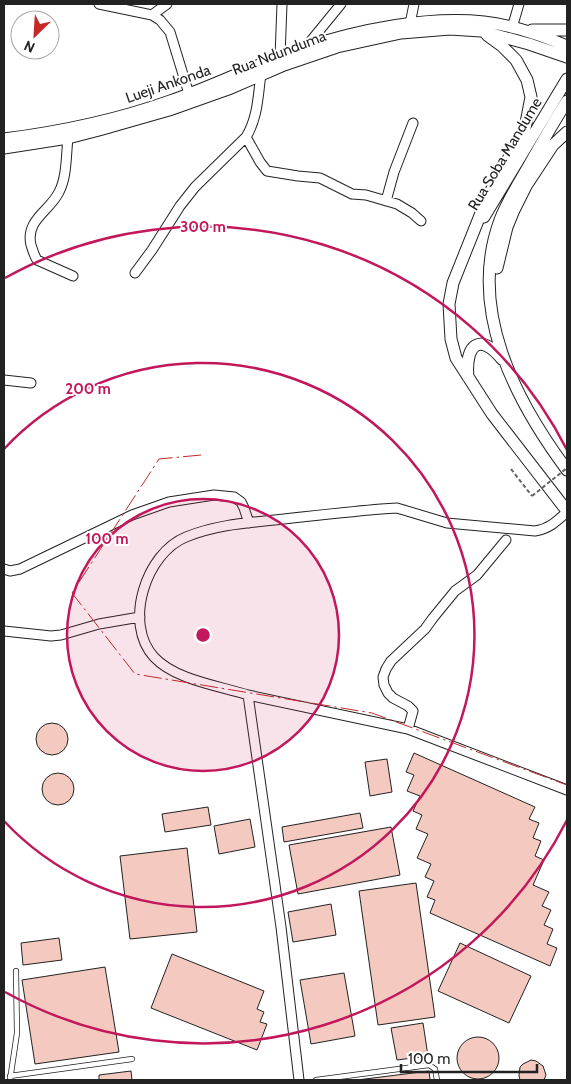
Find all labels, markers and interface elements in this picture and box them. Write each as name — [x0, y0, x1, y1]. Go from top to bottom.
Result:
north arrow — [10, 10, 60, 60]
street label: Rua Ndunduma — [230, 27, 329, 79]
text: N — [21, 37, 38, 57]
street label: Lueji Ankonda — [123, 61, 214, 107]
street label: Rua Soba Mandume — [464, 94, 546, 213]
text: 300 m — [180, 218, 226, 236]
text: 200 m — [65, 380, 111, 398]
text: 100 m — [85, 530, 129, 548]
centre of rings — [194, 626, 212, 644]
scale bar — [401, 1042, 537, 1074]
text: 100 m — [408, 1050, 450, 1068]

